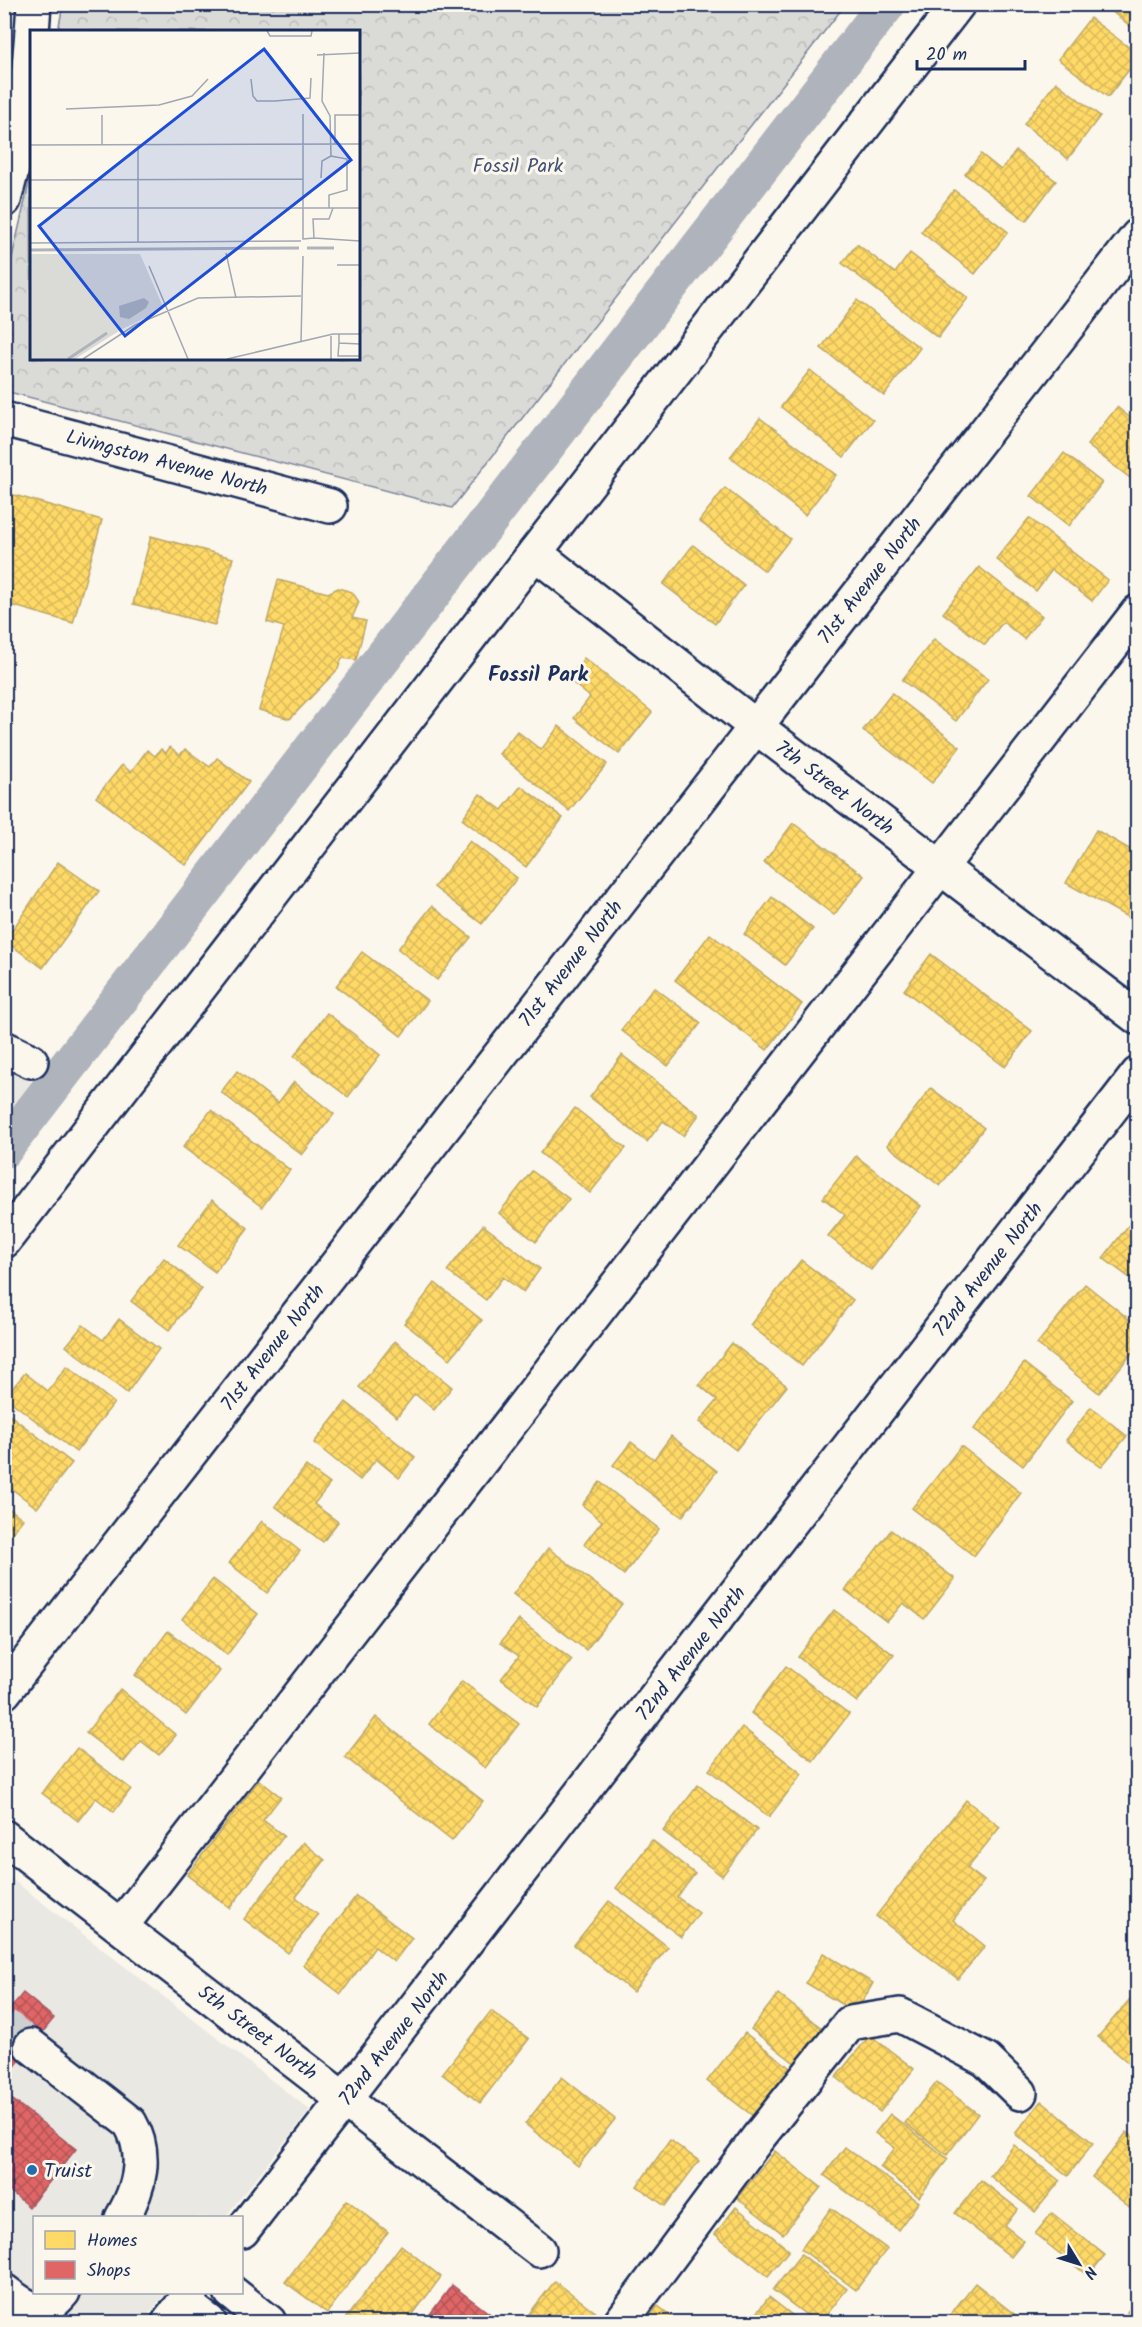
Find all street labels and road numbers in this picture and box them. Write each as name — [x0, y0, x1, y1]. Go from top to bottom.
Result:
street label: Livingston Avenue North — [62, 422, 271, 506]
street label: 71st Avenue North — [810, 511, 931, 652]
street label: 7th Street North — [767, 733, 900, 844]
street label: 71st Avenue North — [511, 894, 632, 1035]
street label: 72nd Avenue North — [925, 1196, 1052, 1345]
street label: 71st Avenue North — [213, 1278, 334, 1419]
street label: 72nd Avenue North — [628, 1580, 755, 1729]
street label: 72nd Avenue North — [331, 1965, 458, 2114]
street label: 5th Street North — [190, 1978, 324, 2090]

